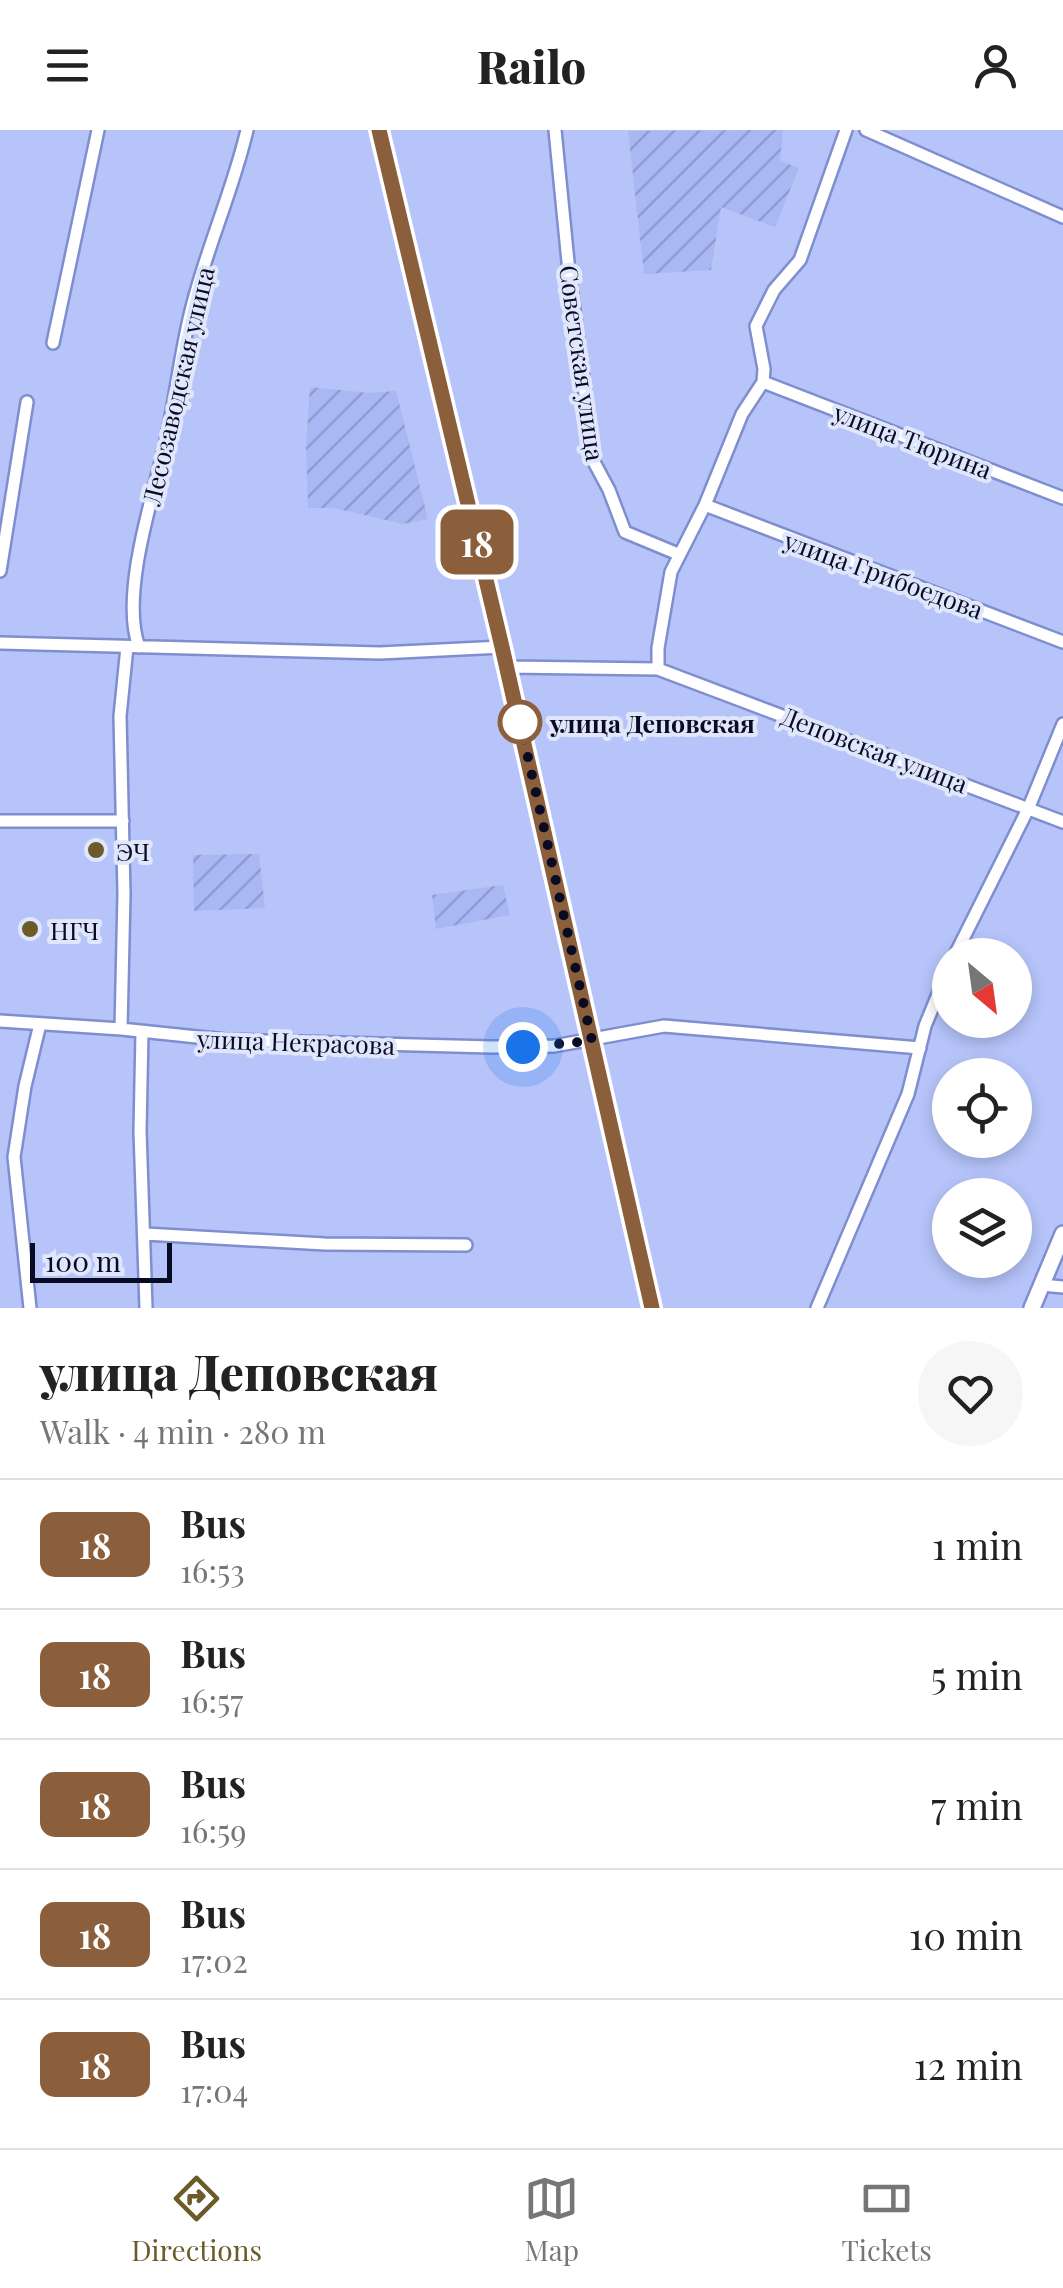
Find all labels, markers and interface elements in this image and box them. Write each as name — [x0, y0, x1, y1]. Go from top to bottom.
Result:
text: Railo — [477, 35, 586, 95]
icon: menu — [40, 38, 95, 93]
icon: person — [968, 38, 1023, 93]
street label: Лесозаводская улица — [133, 263, 221, 510]
street label: Советская улица — [553, 263, 613, 463]
street label: улица Тюрина — [828, 394, 997, 485]
line badge: 18 — [432, 510, 522, 574]
text: 18 — [460, 519, 494, 566]
street label: улица Грибоедова — [779, 522, 988, 625]
street label: Деповская улица — [777, 698, 973, 800]
marker: улица Деповская — [499, 701, 541, 743]
place label: улица Деповская — [549, 706, 755, 739]
place label: ЭЧ — [116, 834, 150, 867]
marker: ЭЧ — [85, 839, 107, 861]
place label: НГЧ — [50, 913, 99, 946]
marker: НГЧ — [19, 918, 41, 940]
north arrow — [932, 938, 1032, 1038]
map controls — [932, 938, 1032, 1278]
street label: улица Некрасова — [195, 1021, 396, 1061]
your location — [498, 1022, 548, 1072]
button: locate — [932, 1058, 1032, 1158]
button: layers — [932, 1178, 1032, 1278]
scale bar — [30, 1238, 172, 1282]
text: 100 m — [45, 1242, 121, 1279]
text: улица Деповская — [40, 1339, 438, 1403]
button: heart — [918, 1341, 1023, 1446]
text: Walk · 4 min · 280 m — [40, 1409, 326, 1452]
text: Bus — [180, 1497, 246, 1548]
text: 1 min — [932, 1519, 1023, 1570]
text: 18 — [78, 1521, 112, 1568]
text: 16:53 — [180, 1548, 245, 1591]
text: Bus — [180, 1627, 246, 1678]
text: 5 min — [931, 1649, 1023, 1700]
text: 18 — [78, 1651, 112, 1698]
text: 16:57 — [180, 1678, 243, 1721]
text: Bus — [180, 1757, 246, 1808]
text: 7 min — [931, 1779, 1023, 1830]
text: 18 — [78, 1781, 112, 1828]
text: 16:59 — [180, 1808, 246, 1851]
text: Bus — [180, 1887, 246, 1938]
text: 10 min — [909, 1909, 1023, 1960]
text: 18 — [78, 1911, 112, 1958]
text: 17:02 — [180, 1938, 248, 1981]
text: Bus — [180, 2017, 246, 2068]
text: 12 min — [914, 2039, 1023, 2090]
text: 18 — [78, 2041, 112, 2088]
text: 17:04 — [180, 2068, 248, 2111]
tab: Directions — [131, 2171, 262, 2268]
tab: Map — [524, 2171, 579, 2268]
tab: Tickets — [841, 2171, 932, 2268]

